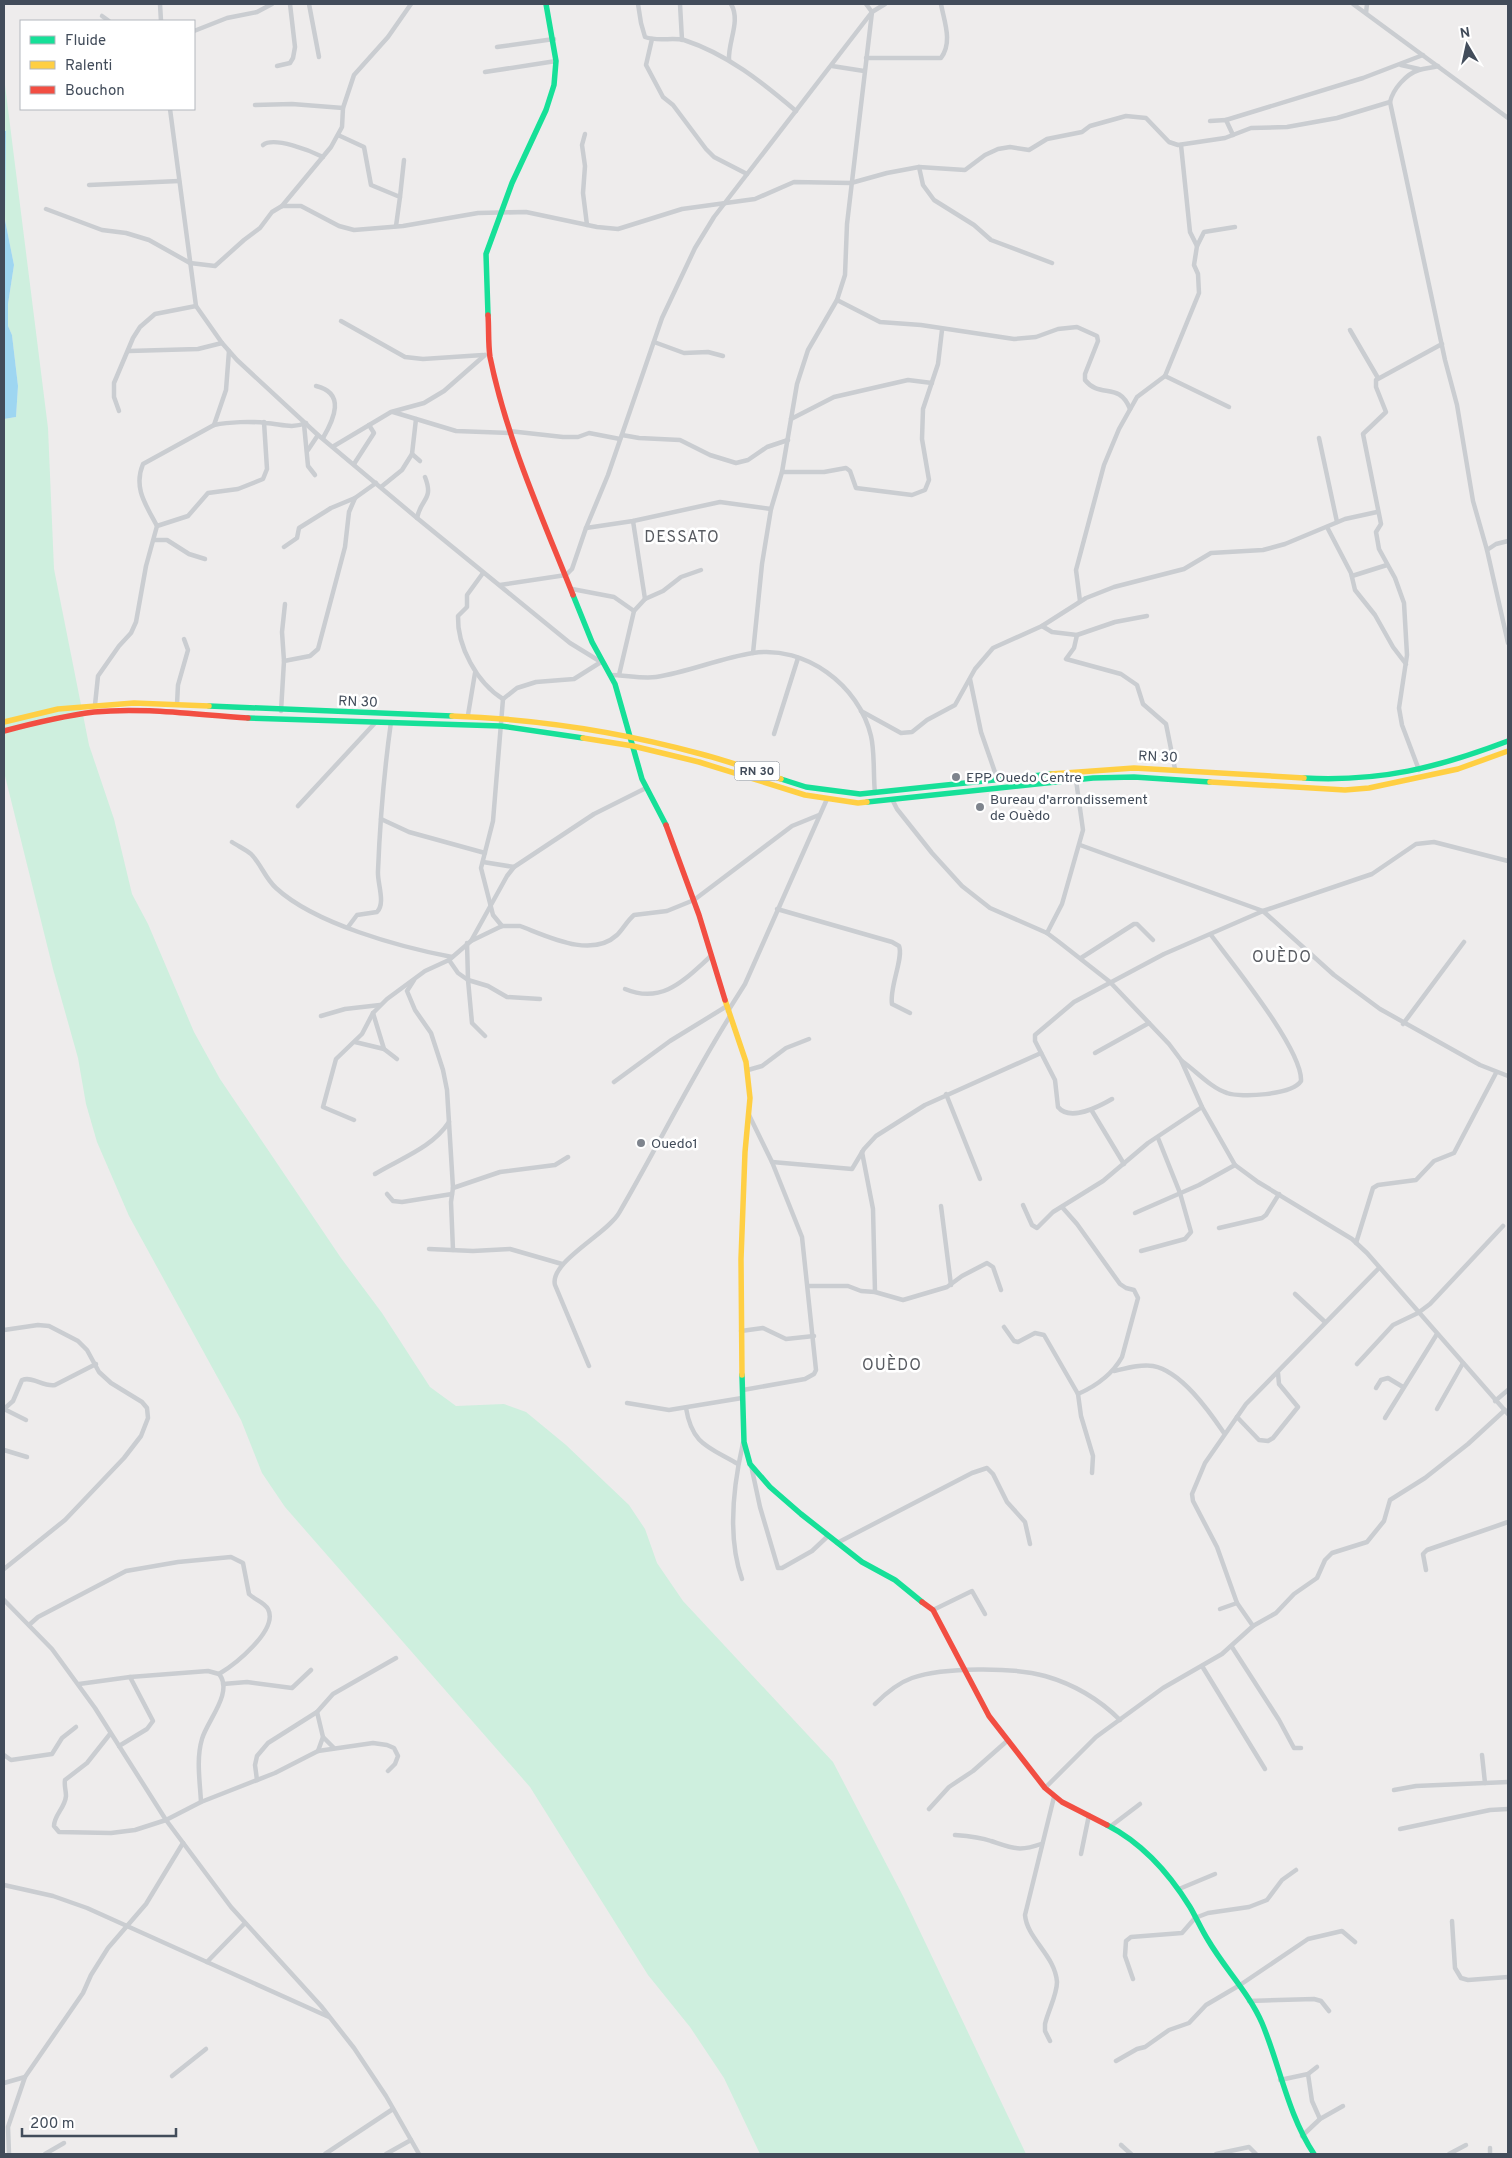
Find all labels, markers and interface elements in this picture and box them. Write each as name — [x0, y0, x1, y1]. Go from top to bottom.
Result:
legend — [20, 20, 195, 110]
north arrow — [1442, 20, 1492, 70]
text: N — [1459, 24, 1472, 43]
text: Fluide — [65, 32, 106, 51]
text: Ralenti — [65, 57, 112, 76]
text: Bouchon — [65, 82, 125, 101]
district label: DESSATO — [644, 528, 720, 548]
street label: RN 30 — [338, 693, 378, 712]
street label: RN 30 — [1138, 748, 1178, 767]
road number: RN 30 — [734, 761, 780, 780]
place label: EPP Ouedo Centre — [966, 770, 1082, 787]
marker: EPP Ouedo Centre — [950, 771, 962, 783]
place label: Bureau d'arrondissement de Ouèdo — [990, 792, 1148, 825]
marker: Bureau d'arrondissement de Ouèdo — [974, 801, 986, 813]
district label: OUÈDO — [1252, 946, 1312, 968]
place label: Ouedo1 — [651, 1136, 698, 1153]
marker: Ouedo1 — [635, 1137, 647, 1149]
district label: OUÈDO — [862, 1354, 922, 1376]
scale bar — [22, 2106, 176, 2138]
text: 200 m — [30, 2115, 75, 2134]

